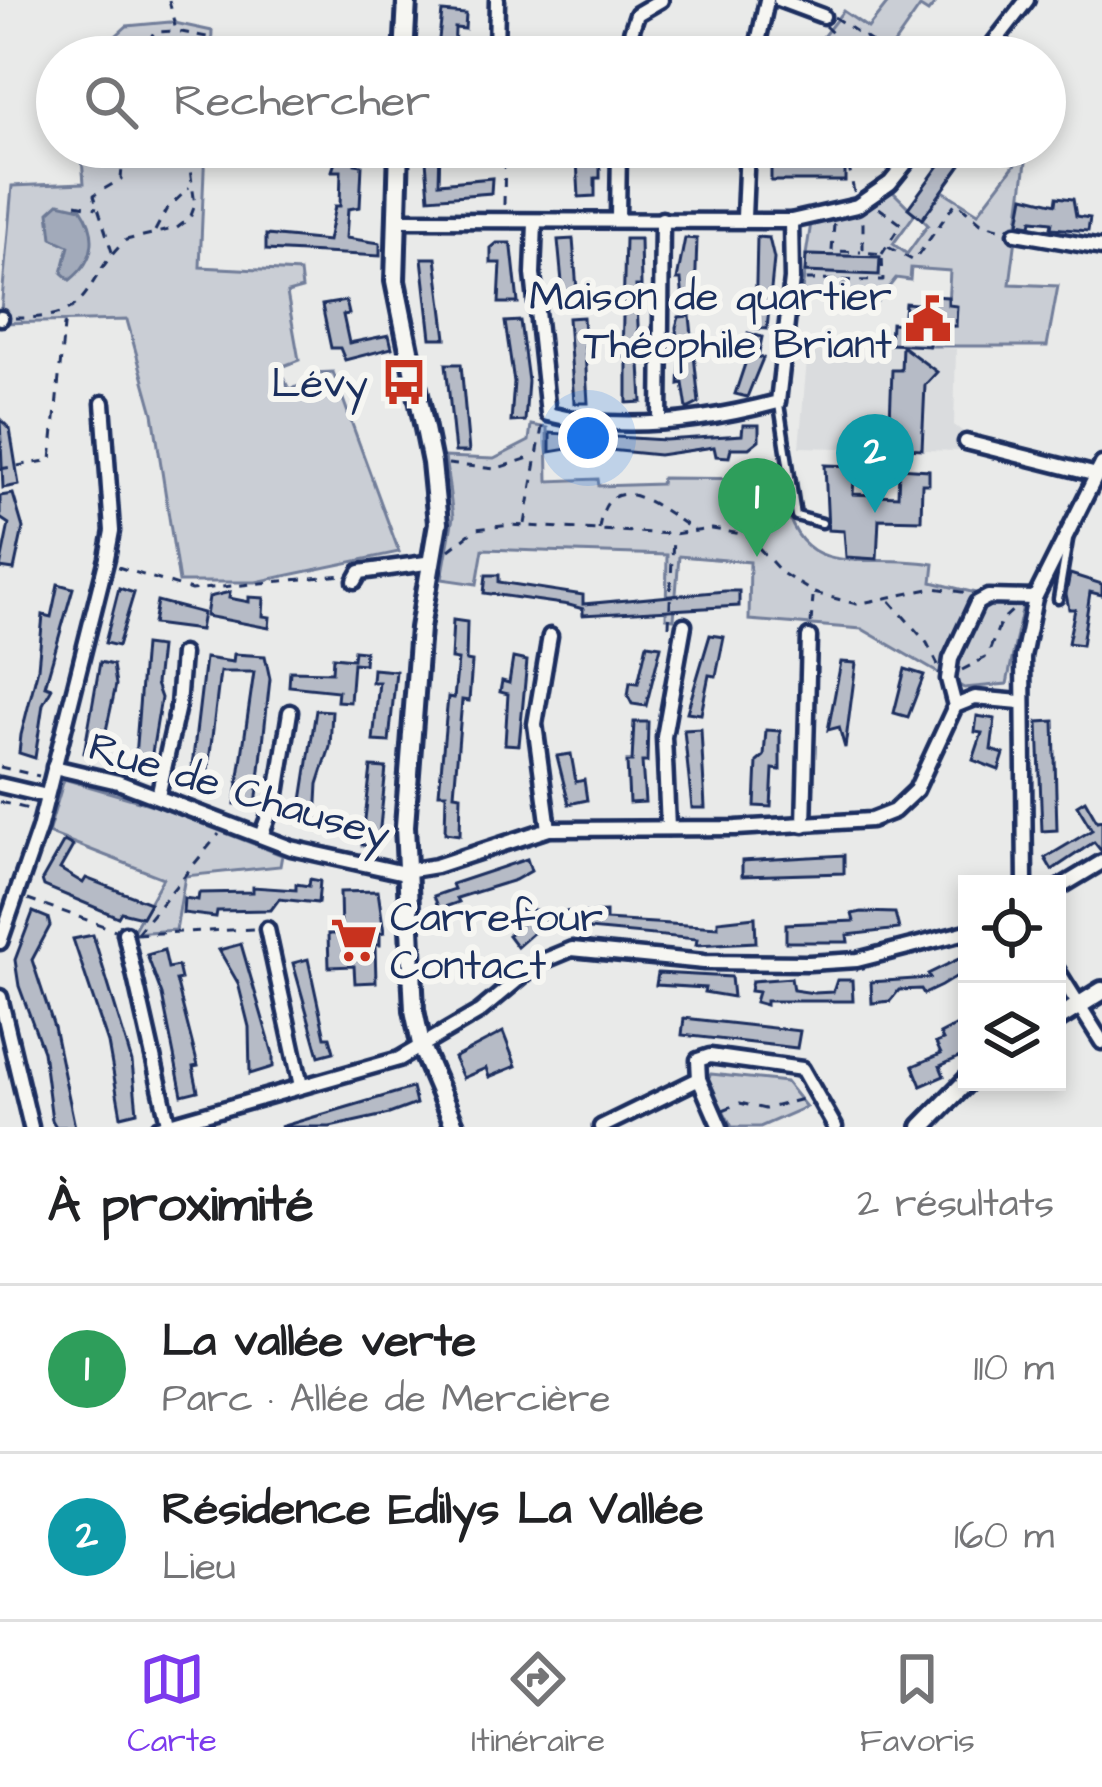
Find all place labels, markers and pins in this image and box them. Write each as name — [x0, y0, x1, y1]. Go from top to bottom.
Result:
place label: Maison de quartier Théophile Briant — [529, 269, 892, 375]
public building icon: Maison de quartier Théophile Briant — [903, 294, 953, 344]
place label: Lévy — [271, 356, 368, 415]
bus stop icon: Lévy — [379, 357, 429, 407]
pin: 2 — [836, 414, 914, 513]
pin: 1 — [718, 458, 796, 557]
place label: Carrefour Contact — [390, 890, 603, 996]
supermarket icon: Carrefour Contact — [329, 915, 379, 965]

